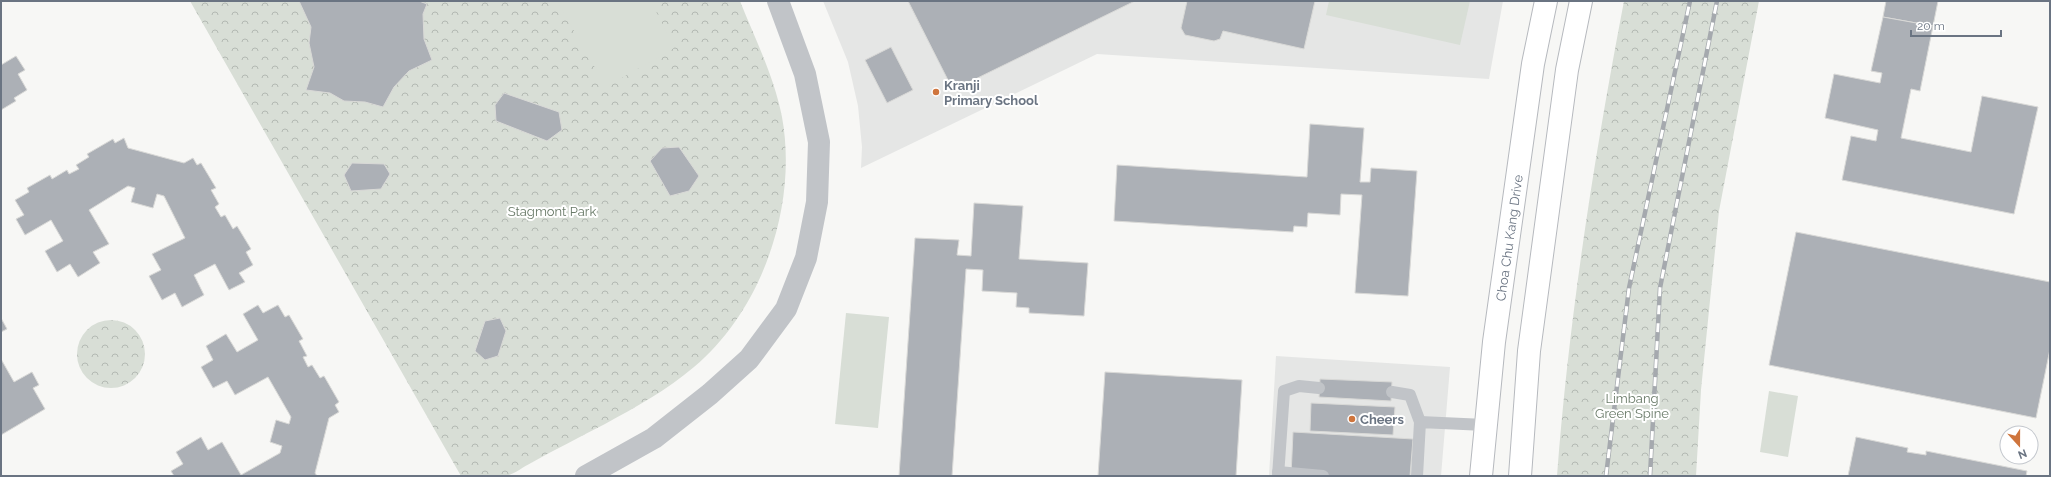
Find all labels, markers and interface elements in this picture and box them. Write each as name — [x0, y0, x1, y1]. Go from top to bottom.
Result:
scale bar — [1911, 12, 2001, 38]
text: 20 m — [1917, 19, 1945, 33]
place label: Kranji Primary School — [944, 78, 1039, 108]
marker: Kranji Primary School — [931, 87, 941, 97]
street label: Choa Chu Kang Drive — [1493, 174, 1526, 302]
park label: Stagmont Park — [508, 204, 596, 219]
park label: Limbang Green Spine — [1595, 391, 1669, 421]
place label: Cheers — [1360, 412, 1404, 427]
marker: Cheers — [1347, 414, 1357, 424]
north arrow — [1999, 425, 2039, 465]
text: N — [2016, 446, 2029, 461]

